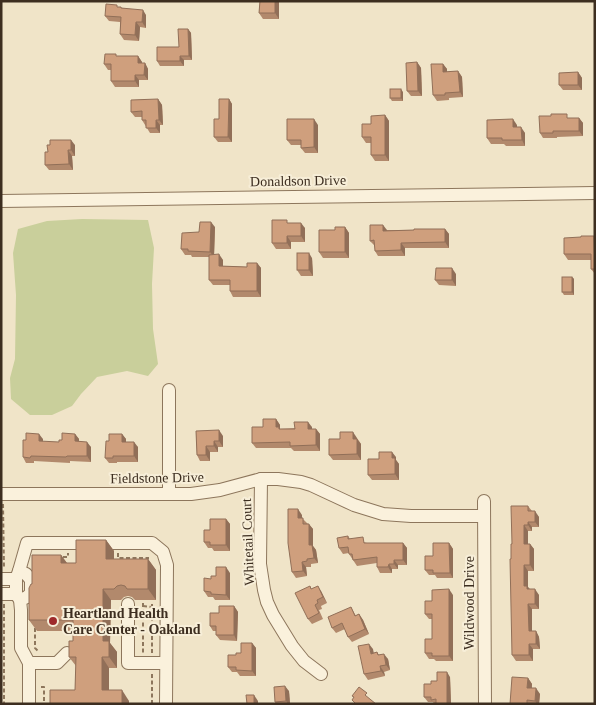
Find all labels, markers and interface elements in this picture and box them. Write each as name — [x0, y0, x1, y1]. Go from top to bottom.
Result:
street label: Donaldson Drive — [250, 173, 346, 189]
street label: Fieldstone Drive — [110, 470, 204, 486]
street label: Whitetail Court — [239, 498, 257, 586]
street label: Wildwood Drive — [462, 556, 477, 650]
place label: Heartland Health Care Center - Oakland — [63, 606, 201, 637]
marker: Heartland Health Care Center - Oakland — [47, 615, 59, 627]

